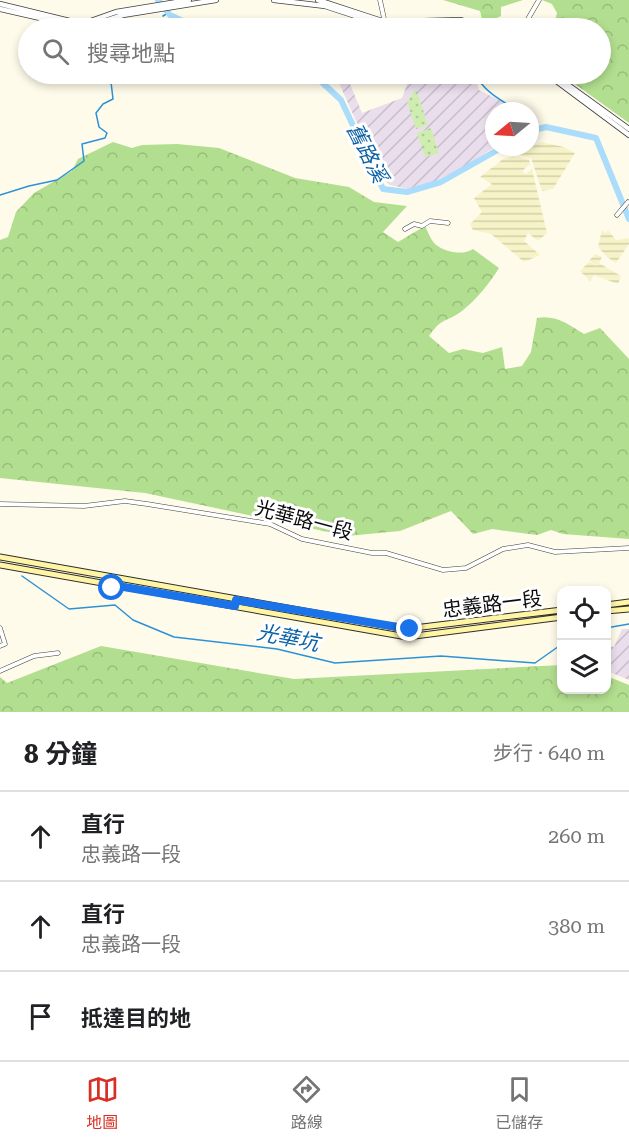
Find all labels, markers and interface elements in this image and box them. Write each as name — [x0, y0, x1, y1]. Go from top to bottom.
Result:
search box — [18, 18, 611, 84]
icon: search — [39, 35, 72, 68]
text: 搜尋地點 — [87, 41, 175, 66]
north arrow — [485, 102, 539, 156]
water label: 舊路溪 — [342, 119, 393, 189]
street label: 光華路一段 — [253, 495, 355, 545]
route start — [98, 574, 124, 600]
street label: 忠義路一段 — [441, 586, 543, 622]
map controls — [557, 586, 611, 694]
button: locate — [557, 586, 611, 640]
route end — [396, 615, 422, 641]
water label: 光華坑 — [255, 620, 324, 656]
button: layers — [557, 640, 611, 694]
text: 8 分鐘 — [24, 739, 97, 769]
text: 步行 · 640 m — [493, 741, 605, 765]
text: 直行 — [81, 812, 125, 837]
icon: ahead — [24, 820, 57, 853]
text: 260 m — [548, 824, 605, 848]
text: 忠義路一段 — [81, 842, 181, 866]
text: 直行 — [81, 902, 125, 927]
icon: ahead — [24, 910, 57, 943]
text: 380 m — [548, 914, 605, 938]
text: 忠義路一段 — [81, 932, 181, 956]
icon: arrive — [24, 1000, 57, 1033]
text: 抵達目的地 — [81, 1006, 191, 1031]
tab: 地圖 — [86, 1073, 119, 1133]
tab: 路線 — [290, 1073, 323, 1133]
tab: 已儲存 — [495, 1073, 543, 1133]

